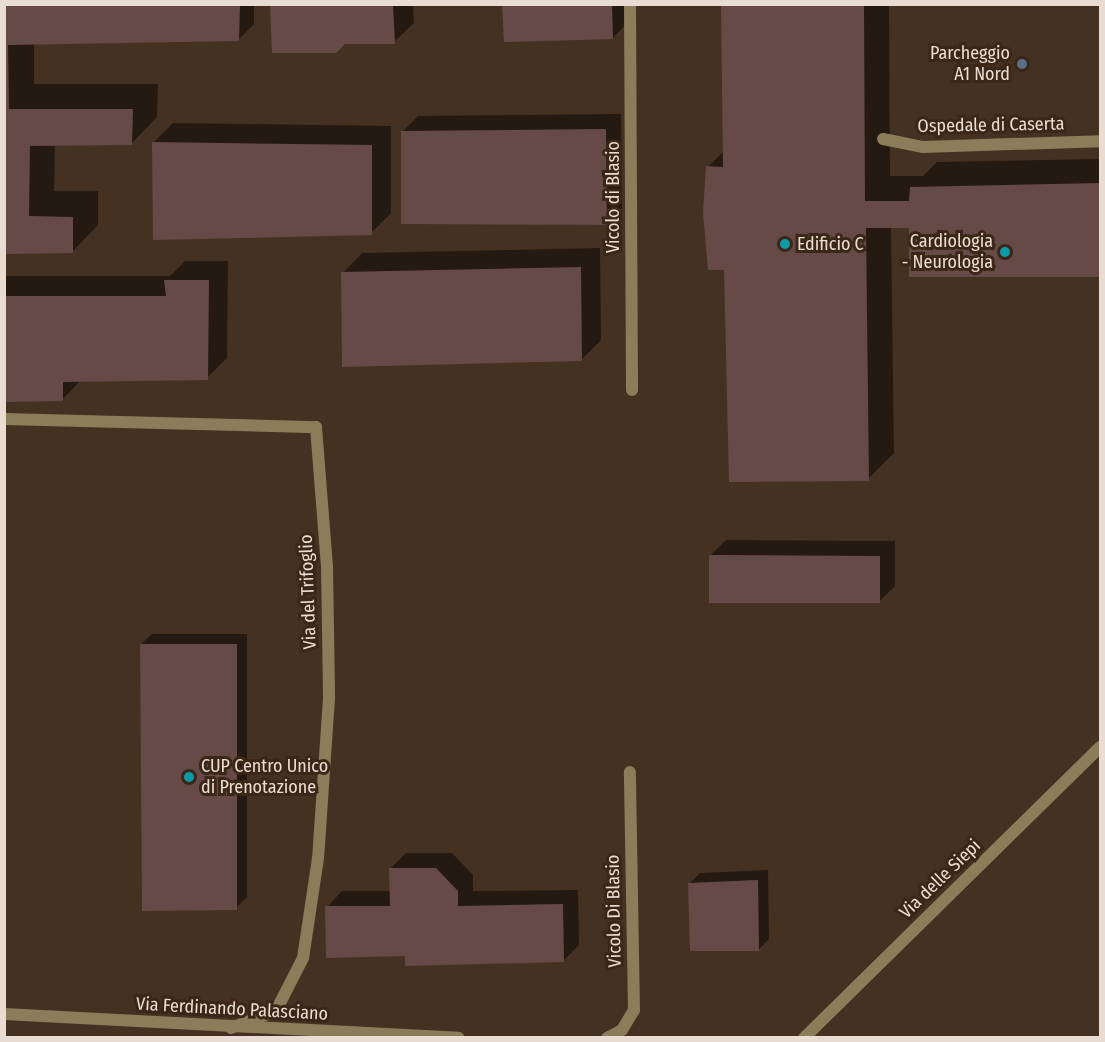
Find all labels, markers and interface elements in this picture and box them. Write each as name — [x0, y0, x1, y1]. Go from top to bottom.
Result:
place label: Parcheggio A1 Nord — [930, 43, 1010, 86]
marker: Parcheggio A1 Nord — [1015, 57, 1029, 71]
street label: Ospedale di Caserta — [917, 113, 1065, 137]
street label: Vicolo di Blasio — [602, 141, 624, 253]
place label: Cardiologia - Neurologia — [902, 231, 993, 274]
place label: Edificio C — [797, 233, 864, 255]
marker: Edificio C — [778, 237, 792, 251]
marker: Cardiologia - Neurologia — [998, 245, 1012, 259]
street label: Via del Trifoglio — [295, 534, 321, 650]
place label: CUP Centro Unico di Prenotazione — [201, 756, 328, 798]
marker: CUP Centro Unico di Prenotazione — [182, 770, 196, 784]
street label: Via delle Siepi — [895, 835, 985, 923]
street label: Vicolo Di Blasio — [602, 854, 626, 968]
street label: Via Ferdinando Palasciano — [135, 993, 329, 1025]

